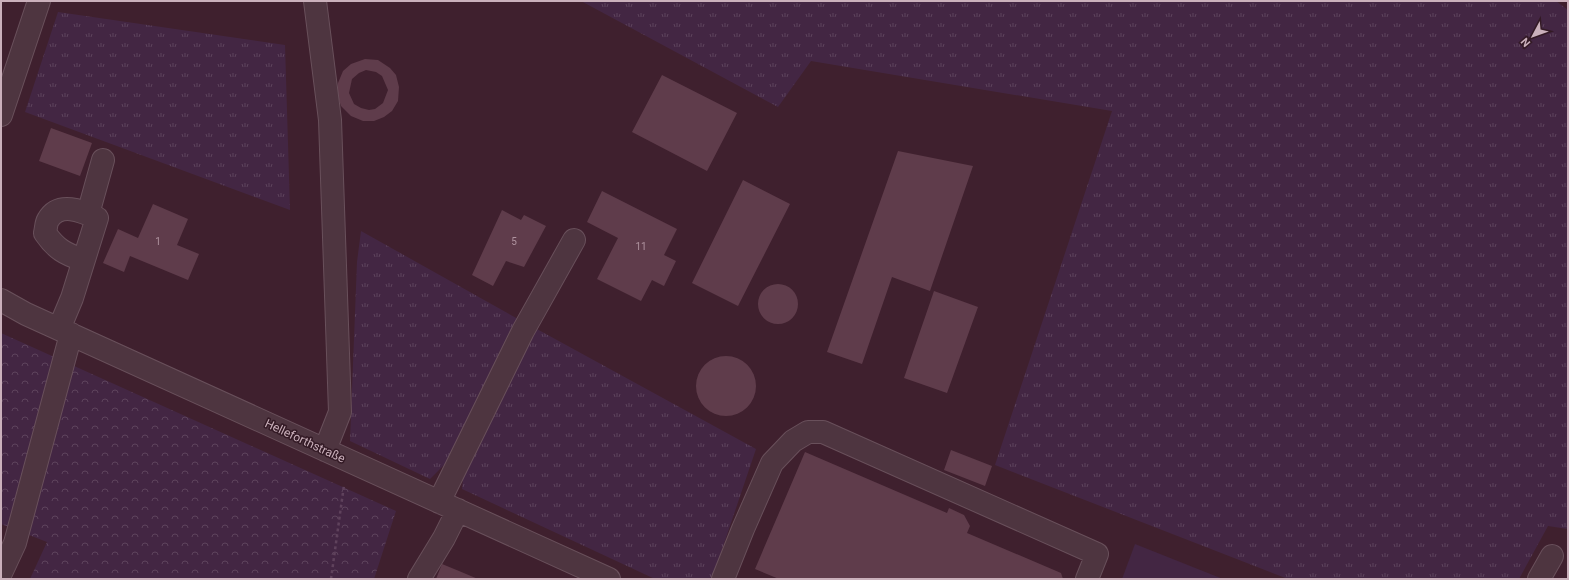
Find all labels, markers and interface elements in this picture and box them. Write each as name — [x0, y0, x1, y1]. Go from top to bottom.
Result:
north arrow — [1513, 16, 1553, 56]
text: N — [1518, 35, 1533, 49]
house number: 1 — [155, 236, 161, 247]
house number: 5 — [511, 236, 517, 247]
house number: 11 — [635, 241, 647, 252]
street label: Helleforthstraße — [263, 416, 347, 466]

